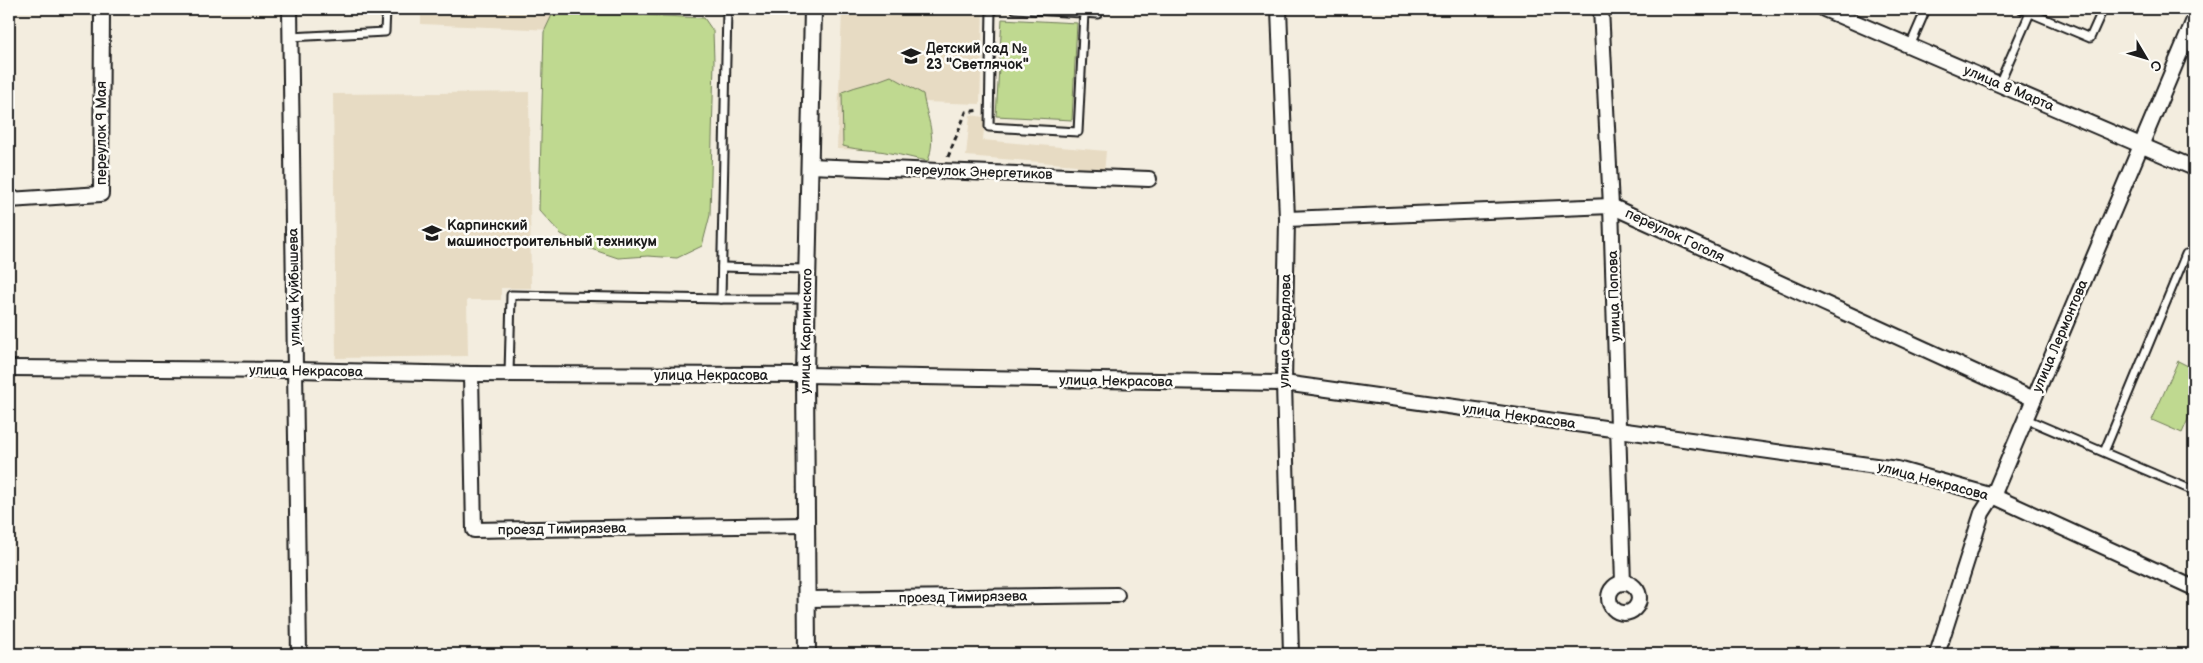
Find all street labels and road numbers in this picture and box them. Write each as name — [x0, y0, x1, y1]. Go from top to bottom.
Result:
street label: улица 8 Марта — [1961, 61, 2057, 115]
street label: переулок 9 Мая — [93, 81, 110, 185]
street label: переулок Энергетиков — [905, 161, 1053, 183]
street label: переулок Гоголя — [1623, 205, 1728, 266]
street label: улица Куйбышева — [284, 227, 304, 346]
street label: улица Попова — [1604, 249, 1624, 342]
street label: улица Карпинского — [796, 268, 816, 394]
street label: улица Свердлова — [1276, 273, 1295, 388]
street label: улица Лермонтова — [2029, 276, 2092, 395]
street label: улица Некрасова — [249, 362, 364, 381]
street label: улица Некрасова — [654, 367, 769, 384]
street label: улица Некрасова — [1059, 372, 1174, 391]
street label: улица Некрасова — [1461, 400, 1577, 432]
street label: улица Некрасова — [1876, 458, 1991, 504]
street label: проезд Тимирязева — [497, 519, 627, 539]
street label: проезд Тимирязева — [898, 587, 1028, 607]

